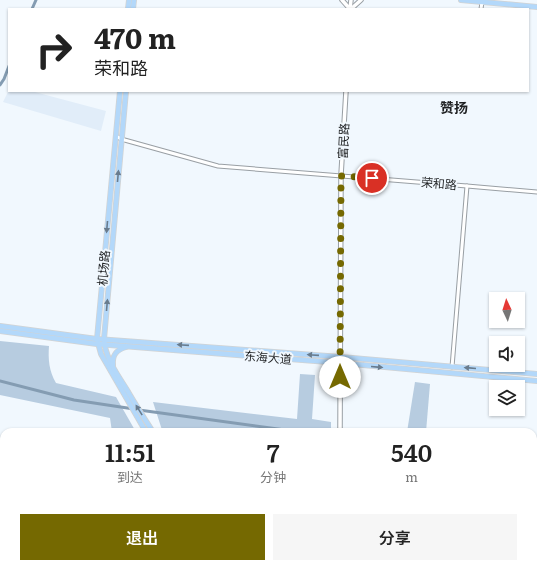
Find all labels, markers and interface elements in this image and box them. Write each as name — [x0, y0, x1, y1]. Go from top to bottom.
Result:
text: 470 m — [94, 16, 176, 58]
icon: right — [28, 24, 80, 76]
text: 荣和路 — [94, 54, 148, 81]
district label: 赞扬 — [440, 97, 468, 117]
street label: 富民路 — [333, 123, 353, 159]
pin — [355, 161, 389, 195]
icon: arrive — [361, 167, 383, 189]
one-way arrow — [115, 170, 121, 182]
street label: 荣和路 — [420, 172, 458, 194]
one-way arrow — [104, 221, 110, 233]
street label: 机场路 — [92, 249, 114, 287]
north arrow — [489, 292, 525, 328]
map controls — [489, 292, 525, 416]
one-way arrow — [103, 299, 110, 311]
button: sound — [489, 336, 525, 372]
one-way arrow — [177, 341, 189, 348]
street label: 东海大道 — [243, 346, 293, 368]
one-way arrow — [307, 352, 319, 358]
position arrow — [319, 356, 361, 398]
one-way arrow — [371, 363, 383, 370]
one-way arrow — [464, 365, 476, 372]
button: layers — [489, 380, 525, 416]
one-way arrow — [135, 405, 143, 415]
text: 11:51 — [105, 434, 155, 469]
text: 7 — [267, 434, 279, 469]
text: 540 — [391, 434, 432, 469]
text: 到达 — [117, 467, 143, 486]
text: 分钟 — [260, 467, 286, 486]
text: m — [405, 467, 418, 486]
button: 退出 — [20, 514, 265, 560]
button: 分享 — [273, 514, 517, 560]

